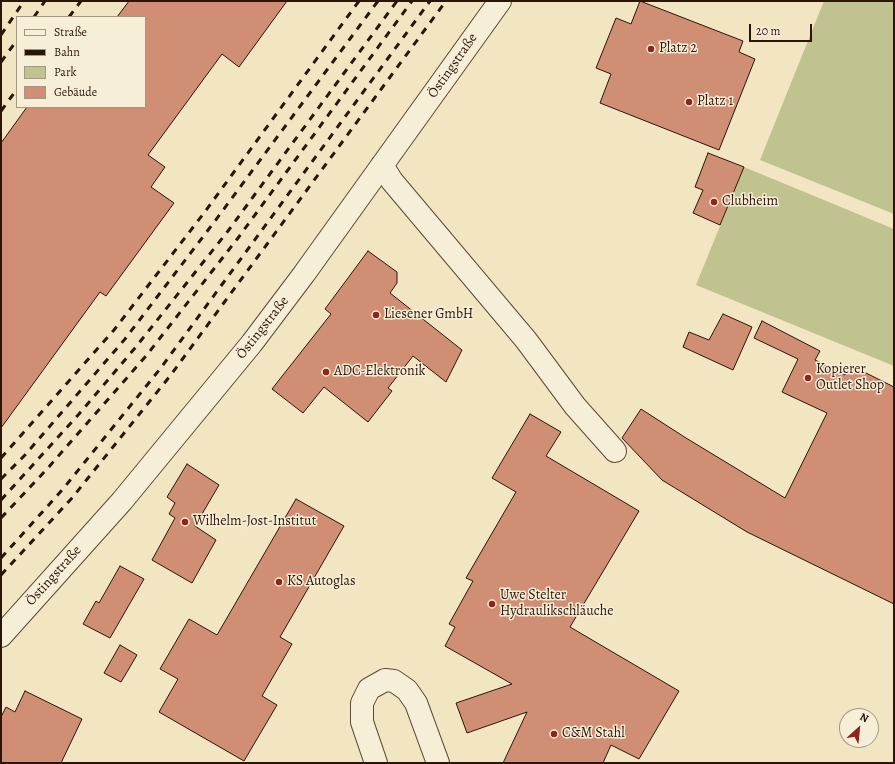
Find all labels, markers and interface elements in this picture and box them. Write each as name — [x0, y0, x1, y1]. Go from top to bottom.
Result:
legend — [16, 16, 146, 108]
scale bar — [751, 16, 814, 42]
text: 20 m — [756, 23, 780, 39]
text: Straße — [54, 24, 87, 40]
street label: Östingstraße — [425, 30, 481, 102]
place label: Platz 2 — [659, 41, 697, 57]
text: Bahn — [54, 44, 80, 60]
marker: Platz 2 — [646, 44, 656, 54]
text: Park — [54, 64, 77, 80]
text: Gebäude — [54, 84, 97, 100]
place label: Platz 1 — [697, 94, 733, 110]
marker: Platz 1 — [684, 97, 694, 107]
place label: Clubheim — [722, 194, 778, 210]
marker: Clubheim — [709, 197, 719, 207]
street label: Östingstraße — [233, 293, 293, 363]
place label: Liesener GmbH — [384, 307, 473, 323]
marker: Liesener GmbH — [371, 310, 381, 320]
place label: Kopierer Outlet Shop — [816, 362, 884, 394]
place label: ADC-Elektronik — [334, 364, 426, 380]
marker: ADC-Elektronik — [321, 367, 331, 377]
marker: Kopierer Outlet Shop — [803, 373, 813, 383]
place label: Wilhelm-Jost-Institut — [193, 514, 316, 530]
marker: Wilhelm-Jost-Institut — [180, 517, 190, 527]
street label: Östingstraße — [23, 542, 85, 610]
place label: KS Autoglas — [287, 574, 356, 590]
marker: KS Autoglas — [274, 577, 284, 587]
place label: Uwe Stelter Hydraulikschläuche — [500, 588, 614, 620]
marker: Uwe Stelter Hydraulikschläuche — [487, 599, 497, 609]
north arrow — [839, 708, 879, 748]
text: N — [857, 709, 871, 726]
place label: C&M Stahl — [562, 726, 625, 742]
marker: C&M Stahl — [549, 729, 559, 739]

